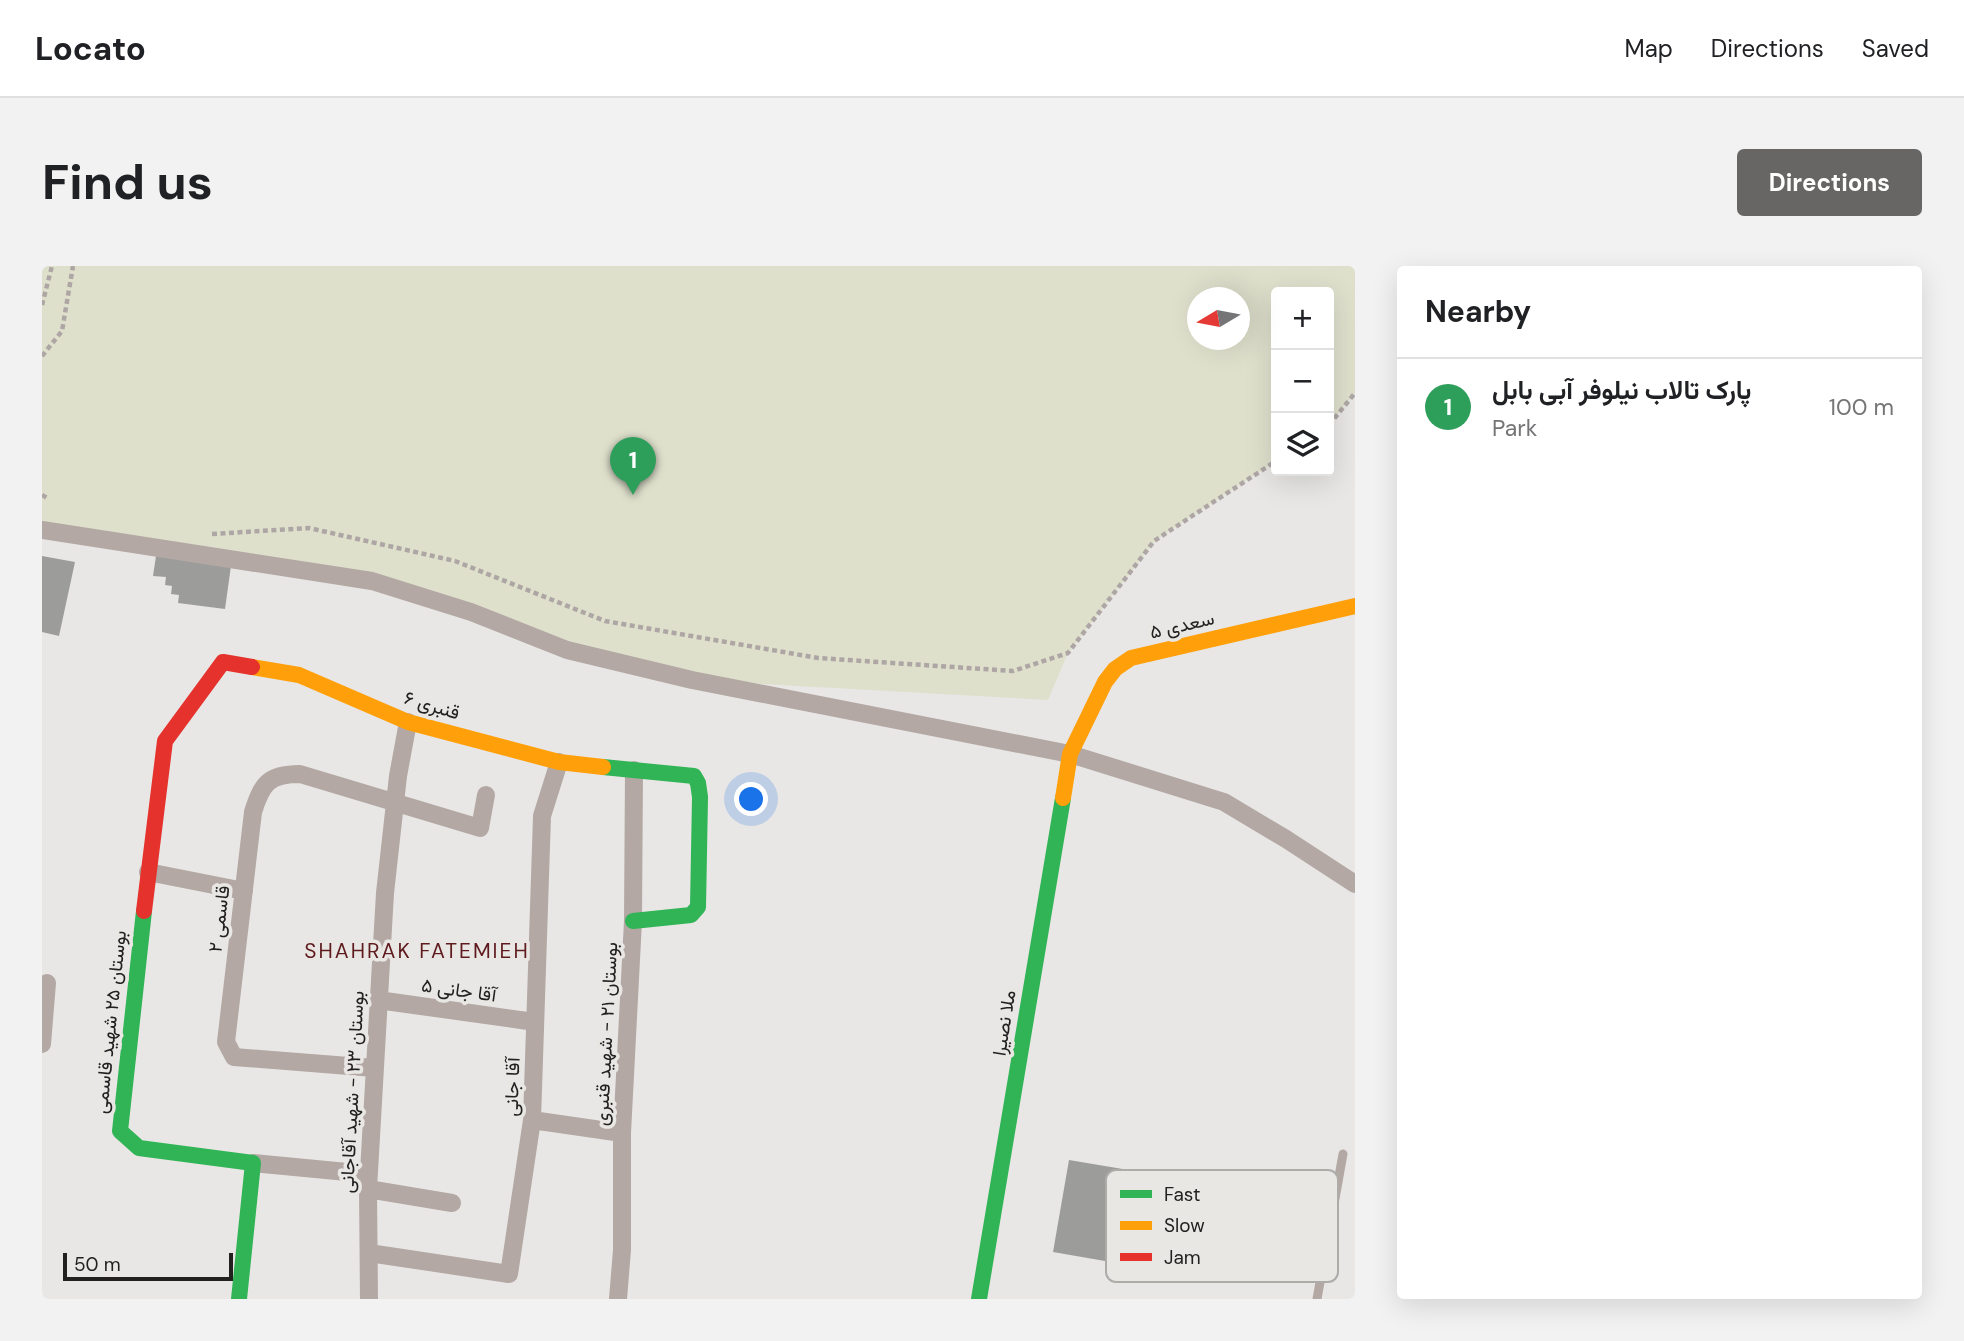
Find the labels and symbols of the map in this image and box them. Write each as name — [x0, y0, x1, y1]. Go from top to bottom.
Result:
north arrow — [1187, 287, 1250, 350]
pin: 1 — [610, 437, 656, 495]
street label: سعدی ۵ — [1147, 605, 1217, 645]
street label: قنبری ۶ — [401, 685, 463, 725]
your location — [734, 782, 768, 816]
street label: قاسمی ۲ — [203, 884, 235, 954]
street label: بوستان ۲۵ شهید قاسمی — [88, 929, 132, 1115]
district label: SHAHRAK FATEMIEH — [304, 937, 530, 965]
street label: بوستان ۲۱ - شهید قنبری — [589, 941, 623, 1127]
street label: آقا جانی ۵ — [420, 972, 500, 1008]
street label: ملا نصیرا — [986, 988, 1022, 1058]
street label: بوستان ۲۳ - شهید آقاجانی — [334, 990, 370, 1194]
street label: آقا جانی — [498, 1055, 526, 1117]
legend — [1106, 1170, 1338, 1282]
text: Fast — [1164, 1182, 1200, 1207]
text: Slow — [1164, 1213, 1205, 1238]
text: Jam — [1164, 1245, 1201, 1270]
scale bar — [63, 1250, 233, 1282]

